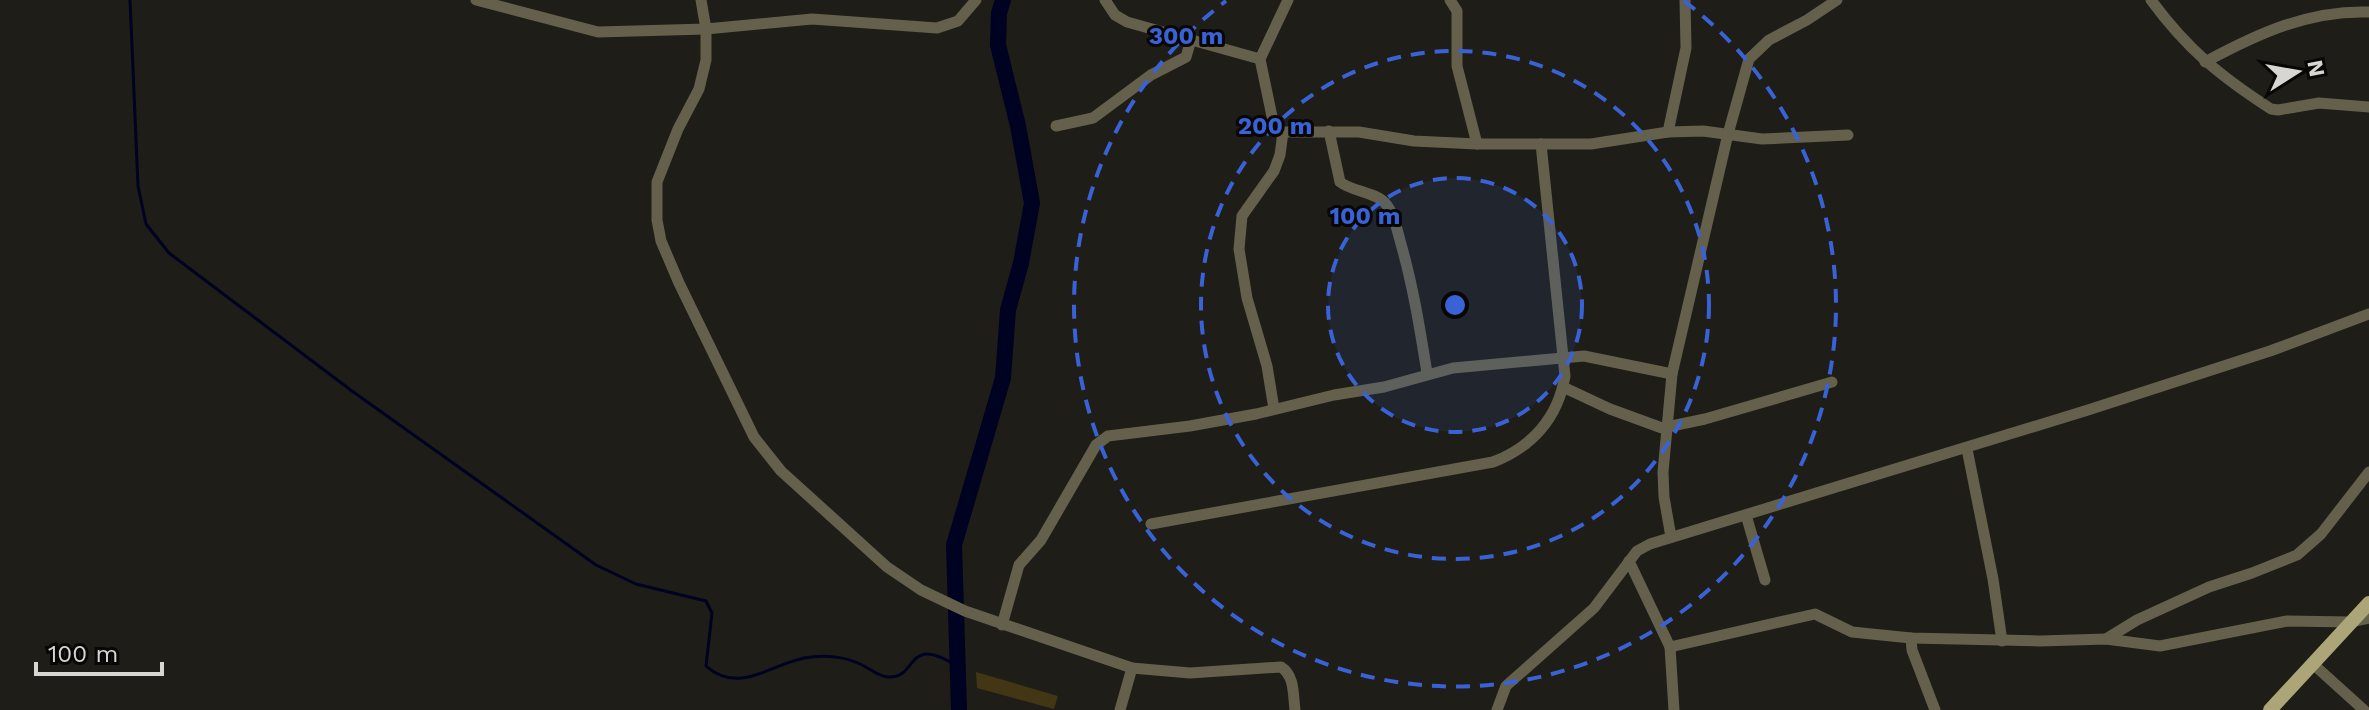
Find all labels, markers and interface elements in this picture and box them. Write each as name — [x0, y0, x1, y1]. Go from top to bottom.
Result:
text: 300 m — [1149, 22, 1223, 50]
north arrow — [2257, 32, 2337, 112]
text: N — [2302, 58, 2330, 79]
text: 200 m — [1238, 112, 1312, 140]
text: 100 m — [1330, 202, 1400, 230]
centre of rings — [1441, 291, 1469, 319]
scale bar — [36, 626, 162, 676]
text: 100 m — [48, 640, 118, 668]

